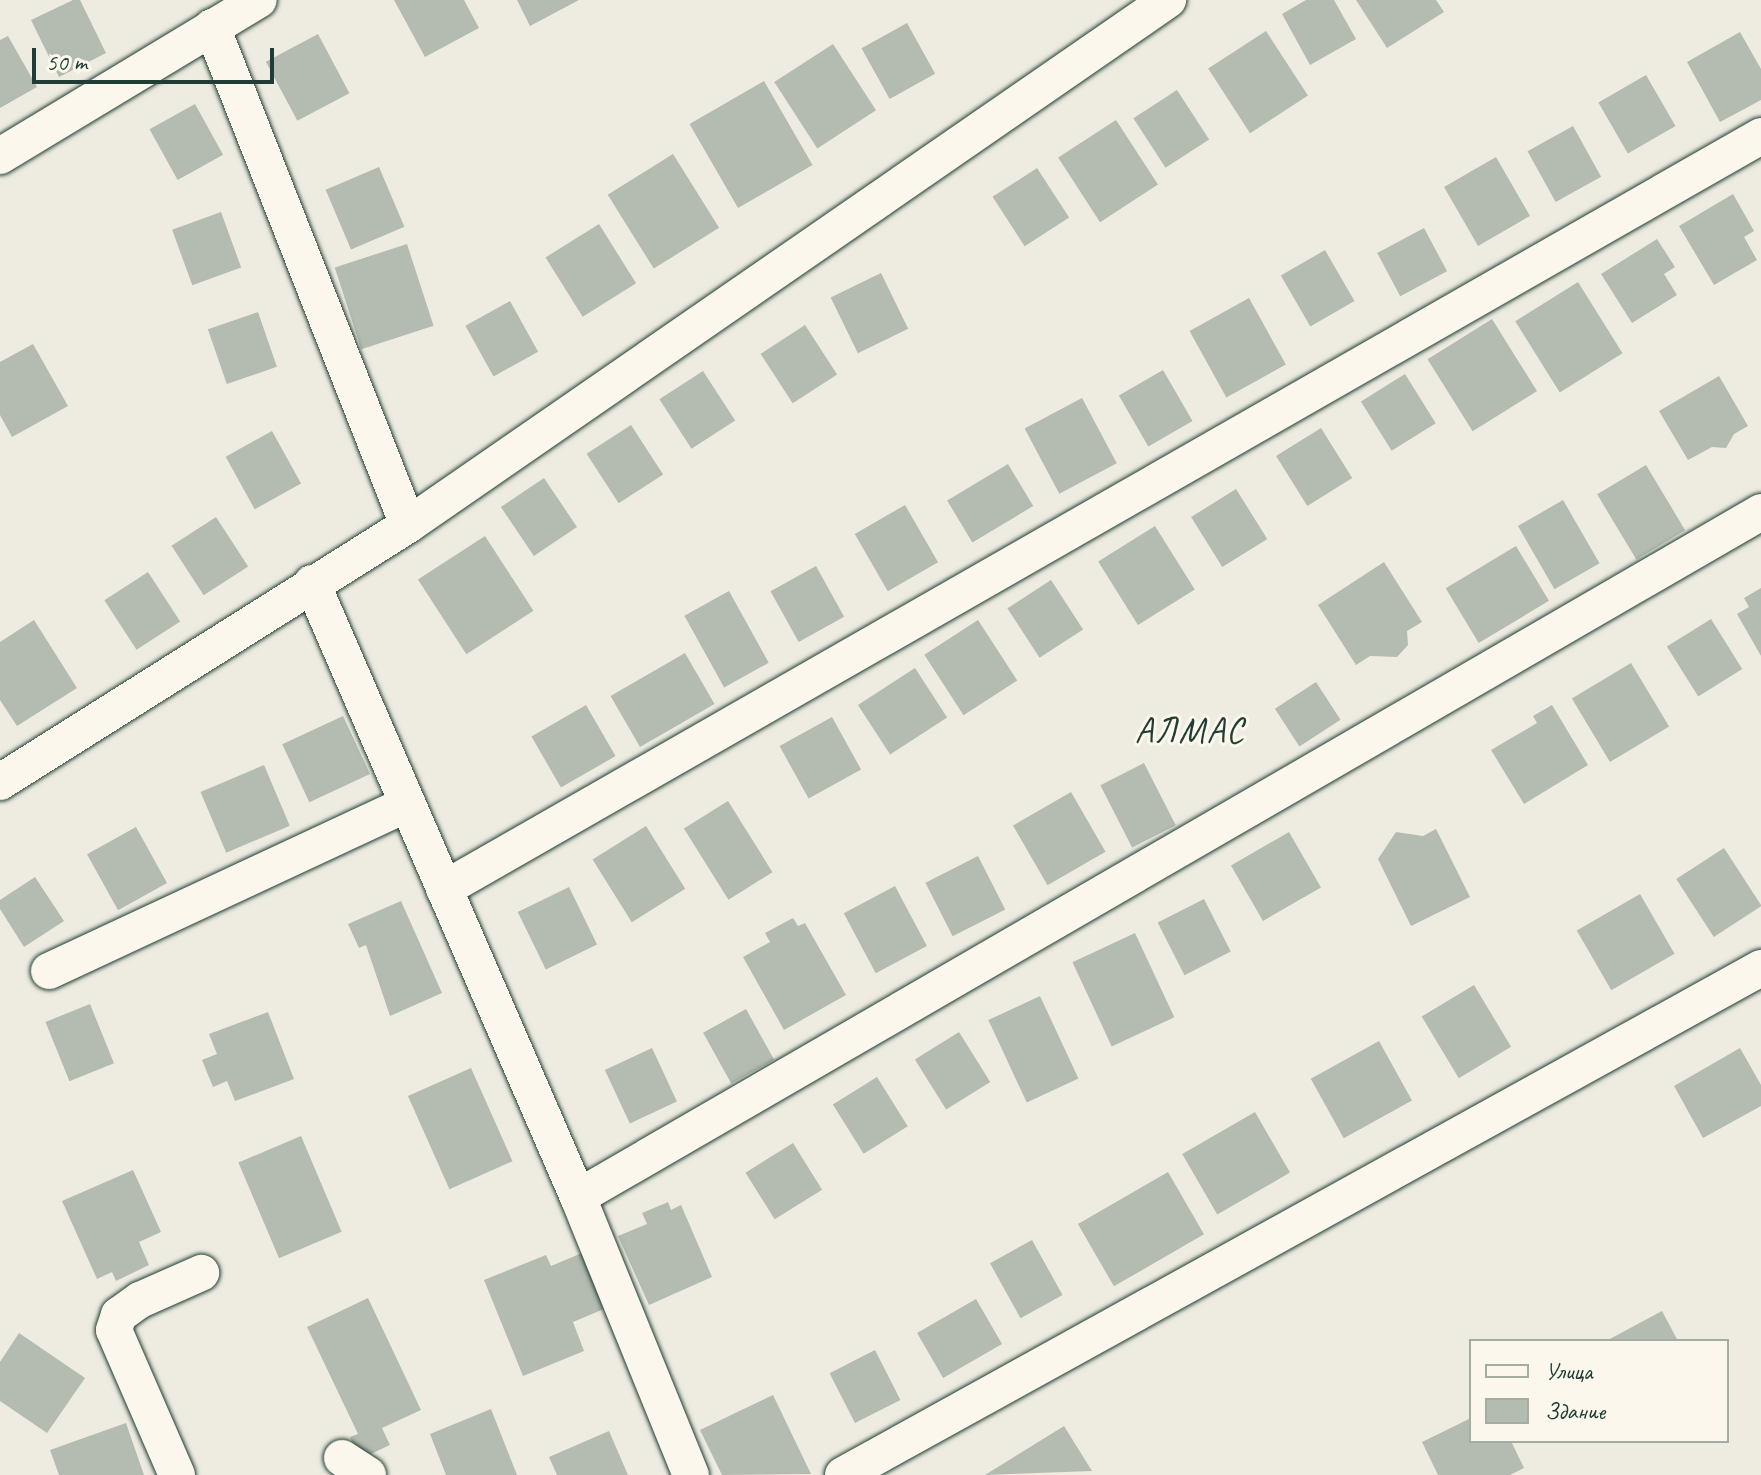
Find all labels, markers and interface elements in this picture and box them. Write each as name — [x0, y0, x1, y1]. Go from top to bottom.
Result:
scale bar — [36, 32, 278, 82]
text: 50 m — [46, 47, 87, 77]
district label: АЛМАС — [1134, 709, 1246, 753]
legend — [1469, 1339, 1729, 1443]
text: Улица — [1545, 1356, 1593, 1386]
text: Здание — [1545, 1396, 1605, 1426]

